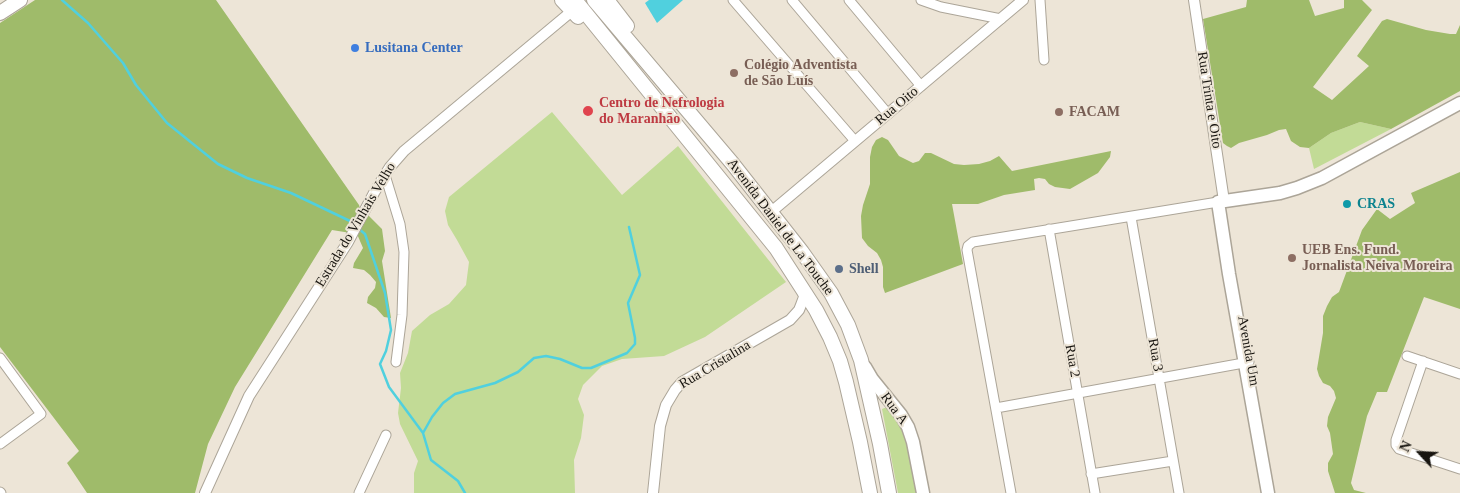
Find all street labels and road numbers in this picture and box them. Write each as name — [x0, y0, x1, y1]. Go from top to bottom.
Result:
street label: Rua Trinta e Oito — [1193, 50, 1225, 150]
street label: Rua Oito — [872, 83, 922, 129]
street label: Avenida Daniel de La Touche — [723, 155, 837, 299]
street label: Estrada do Vinhais Velho — [312, 160, 400, 290]
street label: Avenida Um — [1234, 315, 1262, 387]
street label: Rua Cristalina — [676, 337, 754, 393]
street label: Rua 3 — [1144, 337, 1166, 373]
street label: Rua 2 — [1061, 343, 1083, 379]
street label: Rua A — [877, 389, 911, 429]

